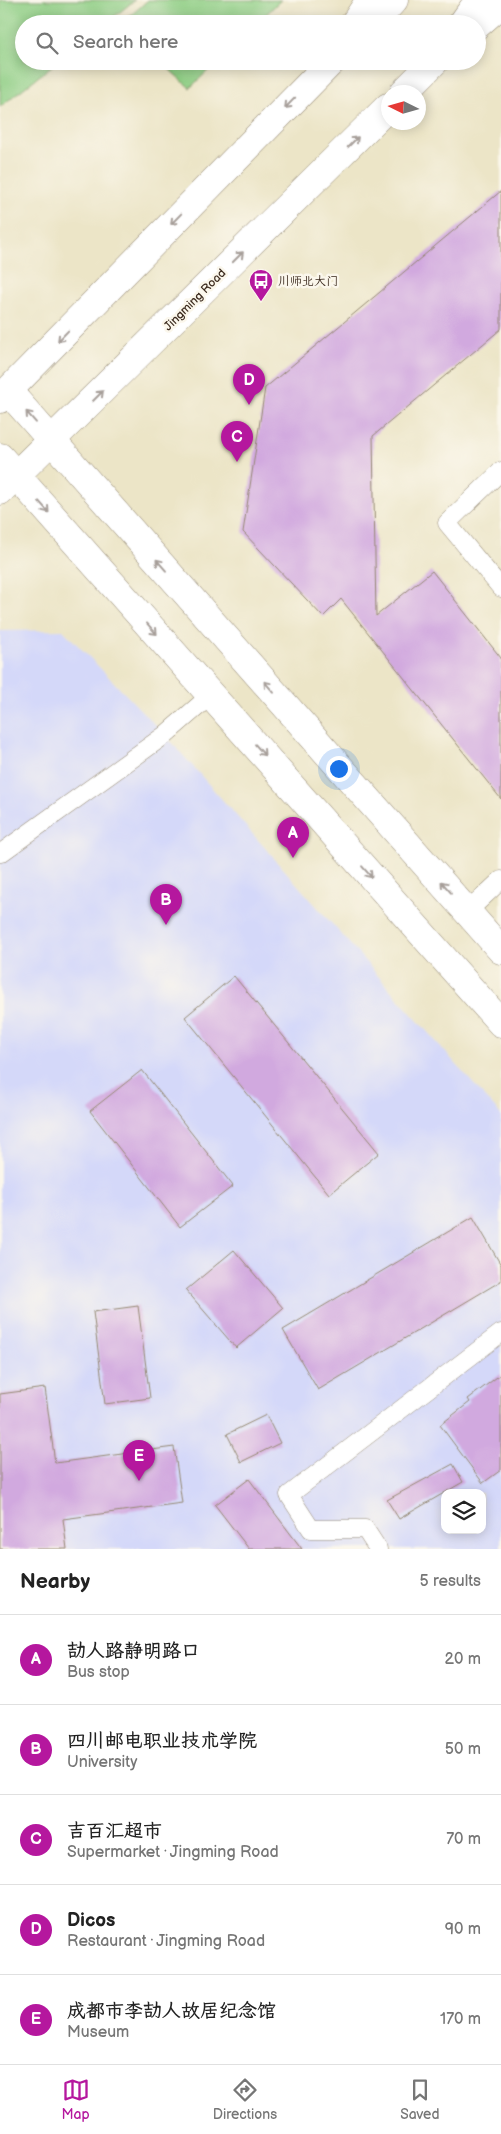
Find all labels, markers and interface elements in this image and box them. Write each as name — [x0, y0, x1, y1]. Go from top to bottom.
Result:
search box — [15, 15, 486, 70]
icon: search — [33, 29, 61, 57]
text: Search here — [73, 31, 178, 54]
north arrow — [381, 85, 426, 130]
one-way arrow — [284, 97, 296, 109]
one-way arrow — [347, 137, 359, 149]
one-way arrow — [171, 213, 183, 225]
one-way arrow — [232, 251, 244, 263]
street label: Jingming Road — [161, 266, 229, 334]
bus stop icon: 川师北大门 — [248, 268, 274, 302]
place label: 川师北大门 — [278, 274, 338, 289]
one-way arrow — [57, 329, 69, 342]
pin: D — [233, 364, 265, 405]
one-way arrow — [92, 390, 104, 402]
one-way arrow — [25, 410, 36, 423]
pin: C — [221, 421, 253, 462]
one-way arrow — [38, 500, 49, 513]
one-way arrow — [155, 558, 167, 571]
one-way arrow — [146, 622, 157, 635]
one-way arrow — [263, 680, 274, 693]
one-way arrow — [254, 744, 265, 757]
your location — [326, 756, 352, 782]
pin: A — [277, 817, 309, 858]
one-way arrow — [361, 865, 372, 878]
one-way arrow — [440, 881, 451, 894]
pin: B — [150, 884, 182, 925]
pin: E — [123, 1440, 155, 1481]
map controls — [441, 1489, 486, 1534]
button: layers — [441, 1489, 486, 1534]
text: Nearby — [20, 1569, 90, 1594]
text: 5 results — [419, 1572, 481, 1591]
text: 劼人路静明路口 — [67, 1640, 200, 1663]
text: A — [31, 1650, 41, 1669]
text: 20 m — [445, 1650, 481, 1669]
text: Bus stop — [67, 1663, 130, 1682]
text: 四川邮电职业技术学院 — [67, 1730, 257, 1753]
text: B — [30, 1740, 42, 1759]
text: 50 m — [445, 1740, 481, 1759]
text: University — [67, 1753, 138, 1772]
text: 吉百汇超市 — [67, 1820, 162, 1843]
text: C — [30, 1830, 42, 1849]
text: 70 m — [446, 1830, 481, 1849]
text: Supermarket · Jingming Road — [67, 1843, 279, 1862]
text: Dicos — [67, 1909, 115, 1932]
text: D — [30, 1920, 42, 1939]
text: 90 m — [445, 1920, 481, 1939]
text: Restaurant · Jingming Road — [67, 1932, 265, 1951]
text: 成都市李劼人故居纪念馆 — [67, 2000, 276, 2023]
text: E — [31, 2010, 41, 2029]
text: 170 m — [440, 2010, 481, 2029]
text: Museum — [67, 2023, 129, 2042]
tab: Map — [62, 2076, 90, 2123]
tab: Directions — [213, 2076, 277, 2123]
tab: Saved — [400, 2076, 439, 2123]

